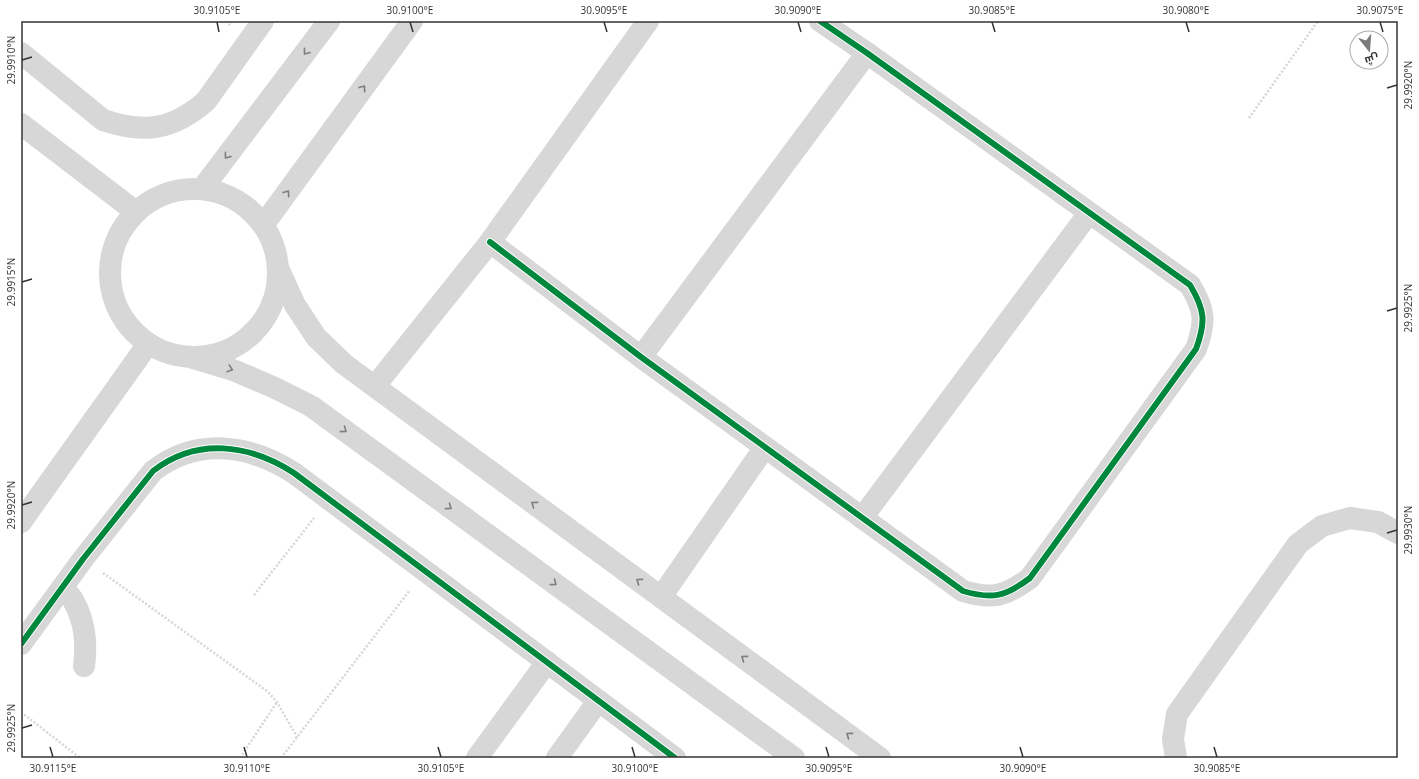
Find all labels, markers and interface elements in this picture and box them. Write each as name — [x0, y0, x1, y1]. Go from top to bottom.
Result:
text: 30.9105°E — [194, 3, 240, 17]
text: 30.9100°E — [387, 3, 433, 17]
text: 30.9095°E — [581, 3, 627, 17]
text: 30.9090°E — [775, 3, 821, 17]
text: 30.9085°E — [969, 3, 1015, 17]
text: 30.9080°E — [1163, 3, 1209, 17]
text: 30.9075°E — [1357, 3, 1403, 17]
north arrow — [1349, 30, 1389, 70]
text: 29.9910°N — [4, 36, 18, 84]
one-way arrow — [303, 48, 310, 55]
text: ش — [1363, 51, 1381, 69]
text: 29.9920°N — [1401, 61, 1415, 109]
one-way arrow — [358, 85, 365, 92]
one-way arrow — [225, 151, 232, 158]
one-way arrow — [282, 190, 289, 197]
text: 29.9915°N — [4, 258, 18, 306]
text: 29.9925°N — [1401, 284, 1415, 332]
one-way arrow — [227, 364, 234, 373]
one-way arrow — [340, 425, 347, 432]
text: 29.9920°N — [4, 481, 18, 529]
one-way arrow — [445, 502, 452, 509]
one-way arrow — [532, 502, 539, 509]
text: 29.9930°N — [1401, 506, 1415, 554]
one-way arrow — [636, 578, 643, 586]
one-way arrow — [550, 579, 557, 586]
one-way arrow — [741, 656, 748, 663]
text: 29.9925°N — [4, 704, 18, 752]
one-way arrow — [846, 733, 853, 740]
text: 30.9115°E — [30, 761, 76, 775]
text: 30.9110°E — [224, 761, 270, 775]
text: 30.9105°E — [418, 761, 464, 775]
text: 30.9100°E — [612, 761, 658, 775]
text: 30.9095°E — [806, 761, 852, 775]
text: 30.9090°E — [1000, 761, 1046, 775]
text: 30.9085°E — [1194, 761, 1240, 775]

